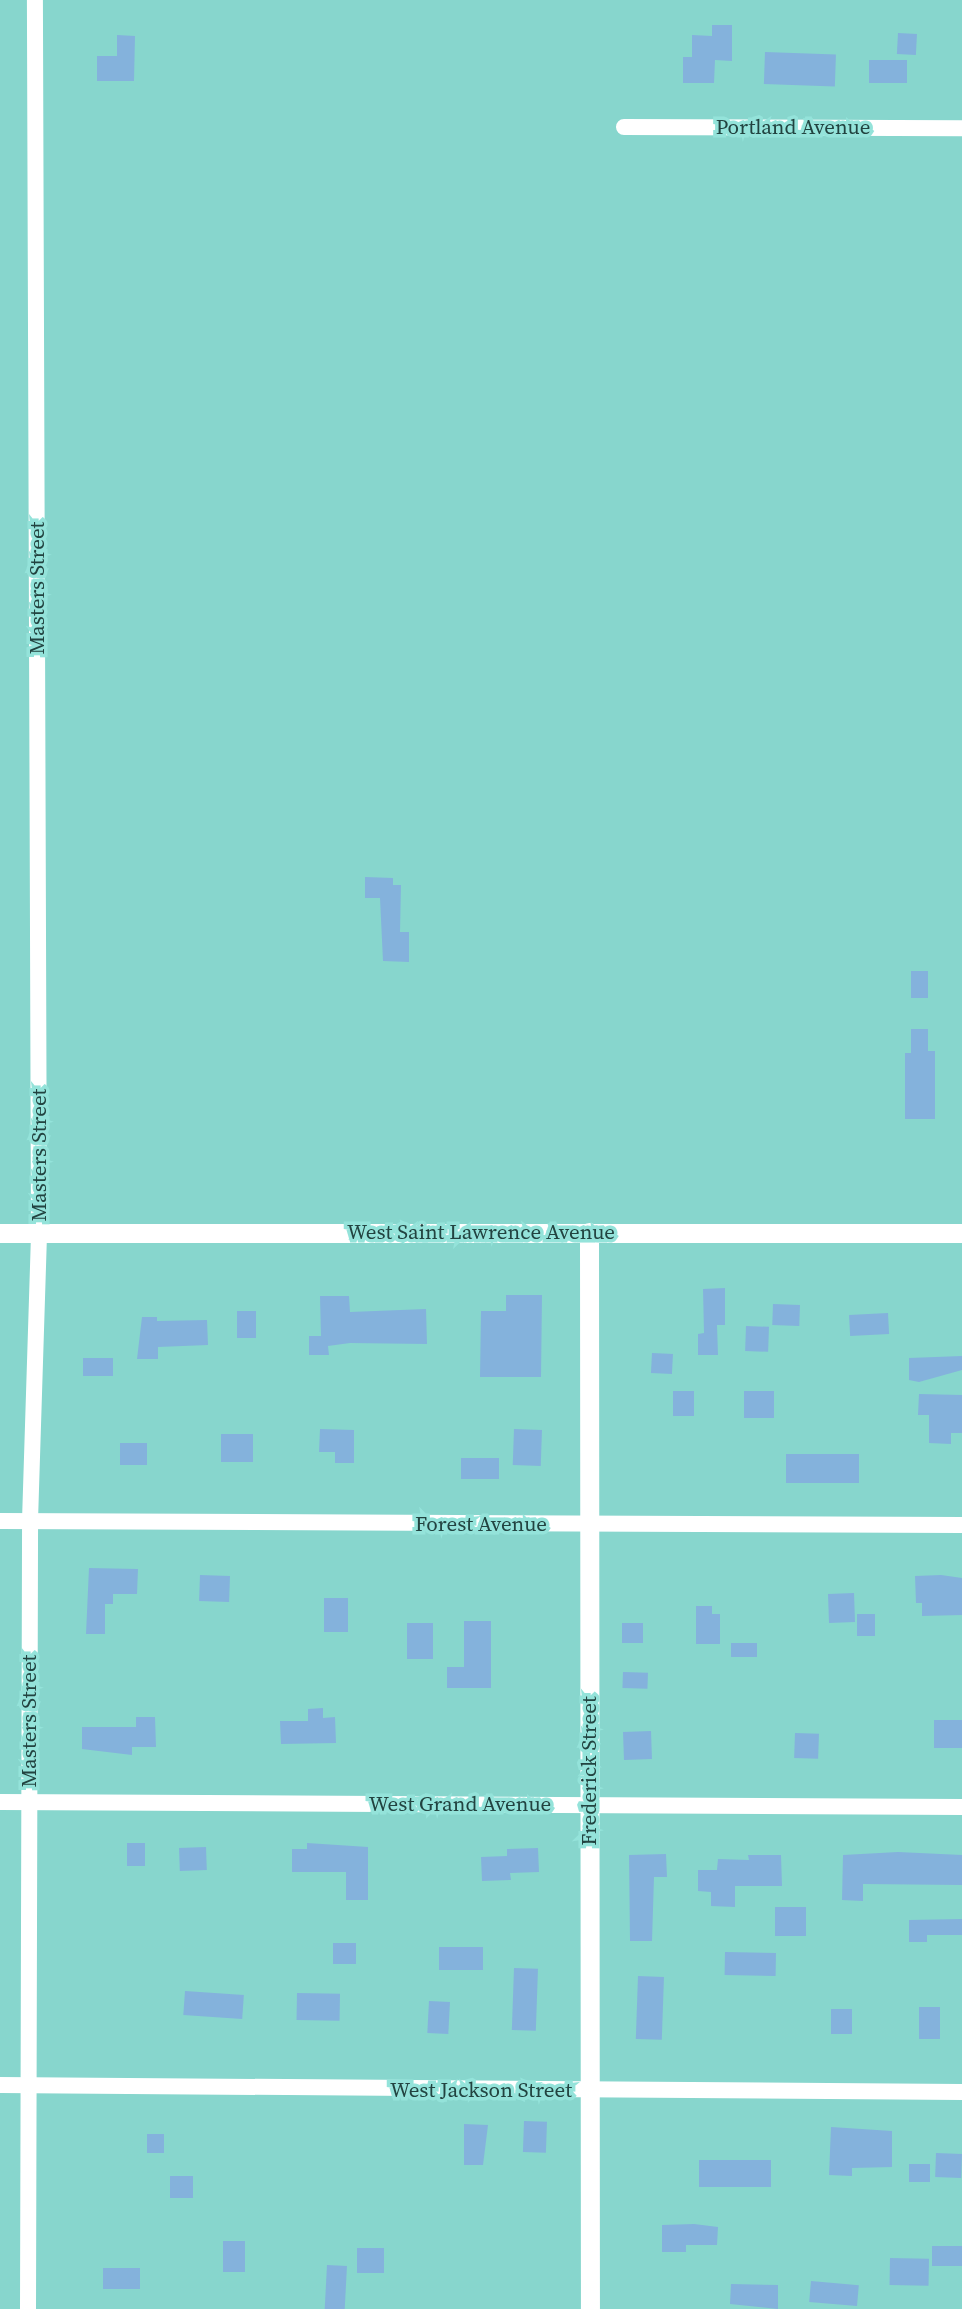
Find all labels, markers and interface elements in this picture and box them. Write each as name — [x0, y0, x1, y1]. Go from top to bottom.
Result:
street label: Portland Avenue — [716, 114, 870, 140]
street label: Masters Street — [24, 522, 50, 654]
street label: Masters Street — [26, 1089, 52, 1221]
street label: West Saint Lawrence Avenue — [347, 1219, 615, 1245]
street label: Forest Avenue — [415, 1511, 547, 1537]
street label: Masters Street — [16, 1655, 42, 1787]
street label: Frederick Street — [576, 1696, 602, 1846]
street label: West Grand Avenue — [369, 1791, 551, 1817]
street label: West Jackson Street — [390, 2077, 572, 2103]

